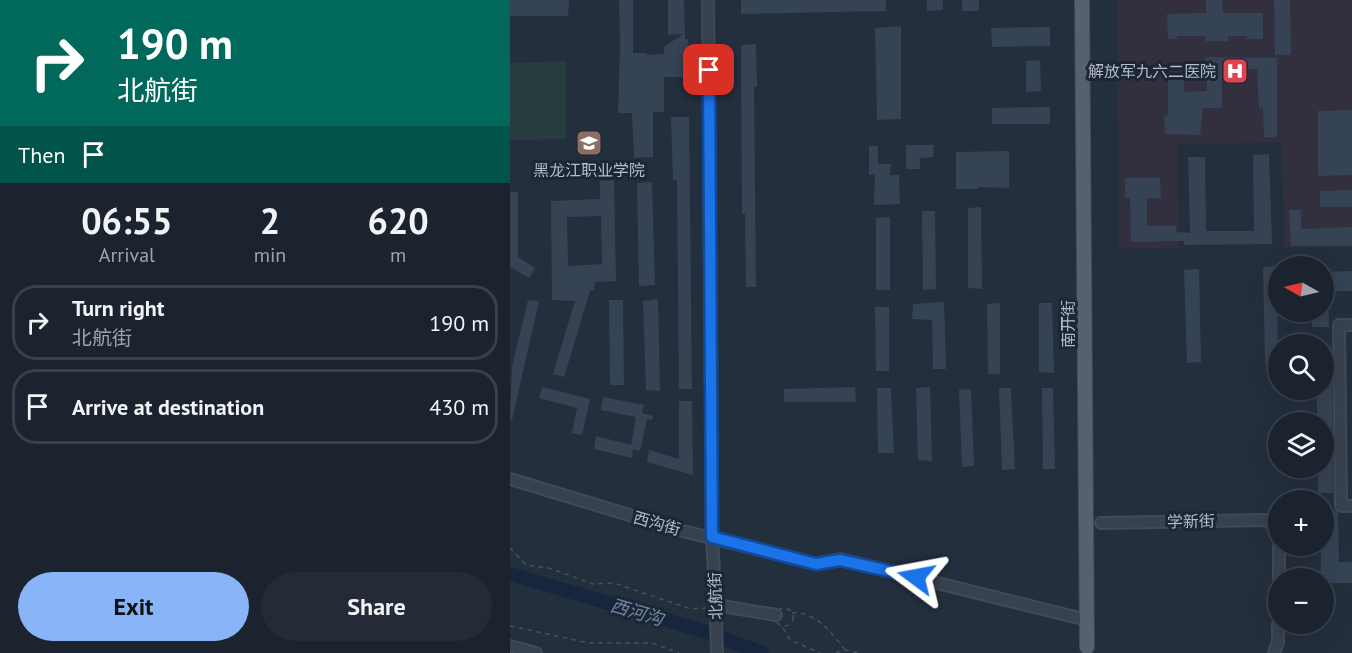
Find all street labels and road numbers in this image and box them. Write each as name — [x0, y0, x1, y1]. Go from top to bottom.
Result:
street label: 南开街 — [1058, 300, 1078, 348]
street label: 西沟街 — [631, 507, 683, 539]
street label: 学新街 — [1167, 511, 1215, 531]
street label: 北航街 — [704, 572, 726, 620]

